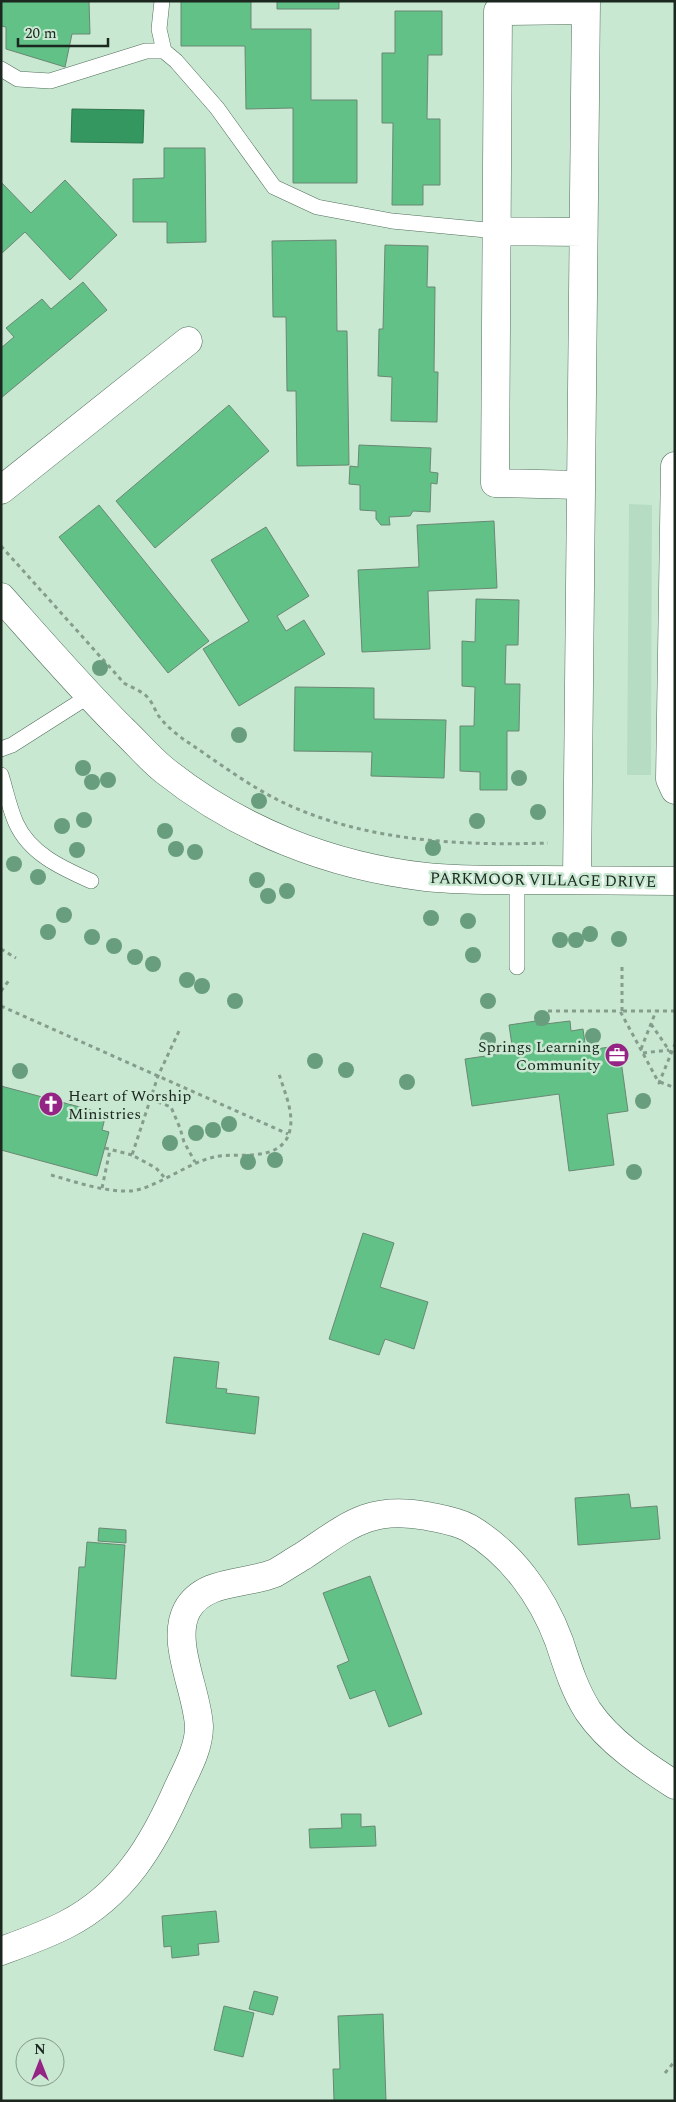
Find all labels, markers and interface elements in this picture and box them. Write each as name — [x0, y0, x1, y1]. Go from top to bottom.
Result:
scale bar — [18, 15, 108, 47]
text: 20 m — [25, 22, 57, 45]
street label: PARKMOOR VILLAGE DRIVE — [430, 866, 656, 894]
place label: Springs Learning Community — [478, 1035, 601, 1077]
office icon: Springs Learning Community — [604, 1042, 630, 1068]
place label: Heart of Worship Ministries — [68, 1084, 191, 1126]
church icon: Heart of Worship Ministries — [38, 1091, 64, 1117]
north arrow — [15, 2037, 65, 2087]
text: N — [34, 2039, 46, 2060]

